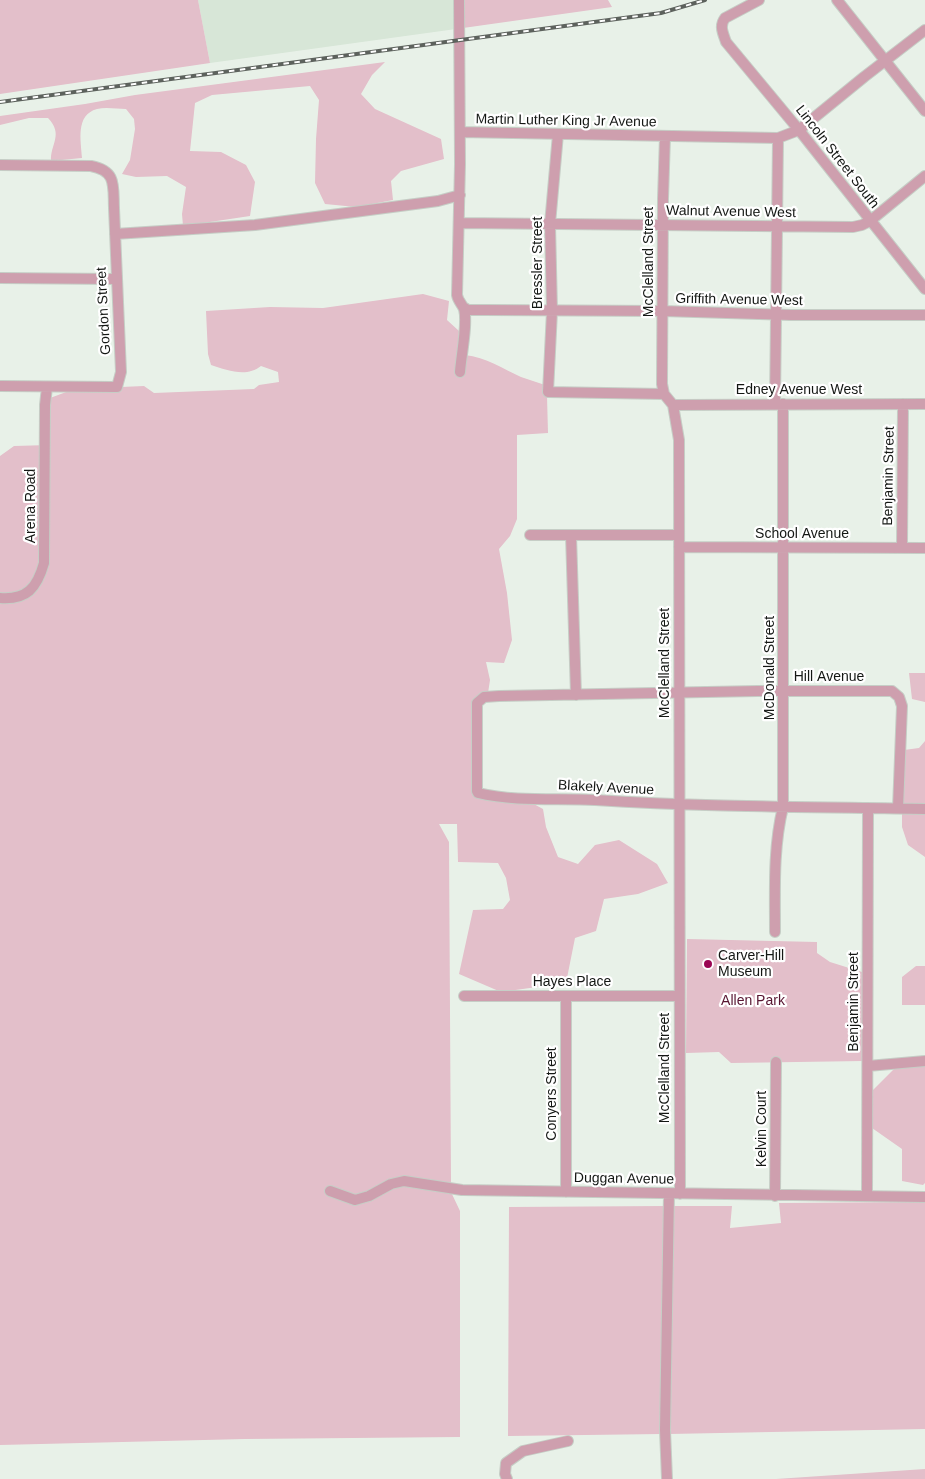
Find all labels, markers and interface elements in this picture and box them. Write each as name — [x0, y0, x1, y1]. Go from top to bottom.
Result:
street label: Lincoln Street South — [792, 102, 882, 212]
street label: Martin Luther King Jr Avenue — [475, 111, 657, 131]
street label: Walnut Avenue West — [666, 202, 796, 222]
street label: McClelland Street — [641, 207, 657, 317]
street label: Bressler Street — [530, 217, 546, 309]
street label: Gordon Street — [93, 267, 115, 355]
street label: Griffith Avenue West — [675, 290, 803, 310]
street label: Edney Avenue West — [736, 382, 862, 398]
street label: Benjamin Street — [880, 426, 898, 526]
street label: Arena Road — [23, 469, 39, 543]
street label: School Avenue — [755, 526, 849, 542]
street label: McClelland Street — [657, 608, 673, 718]
street label: McDonald Street — [762, 616, 778, 720]
street label: Hill Avenue — [794, 669, 864, 685]
street label: Blakely Avenue — [558, 777, 654, 799]
place label: Carver-Hill Museum — [718, 948, 784, 980]
street label: Benjamin Street — [846, 952, 862, 1052]
marker: Carver-Hill Museum — [702, 958, 714, 970]
street label: Hayes Place — [533, 974, 611, 990]
park label: Allen Park — [721, 993, 785, 1009]
street label: McClelland Street — [657, 1013, 673, 1123]
street label: Conyers Street — [544, 1047, 560, 1141]
street label: Kelvin Court — [754, 1091, 770, 1167]
street label: Duggan Avenue — [574, 1170, 674, 1188]

